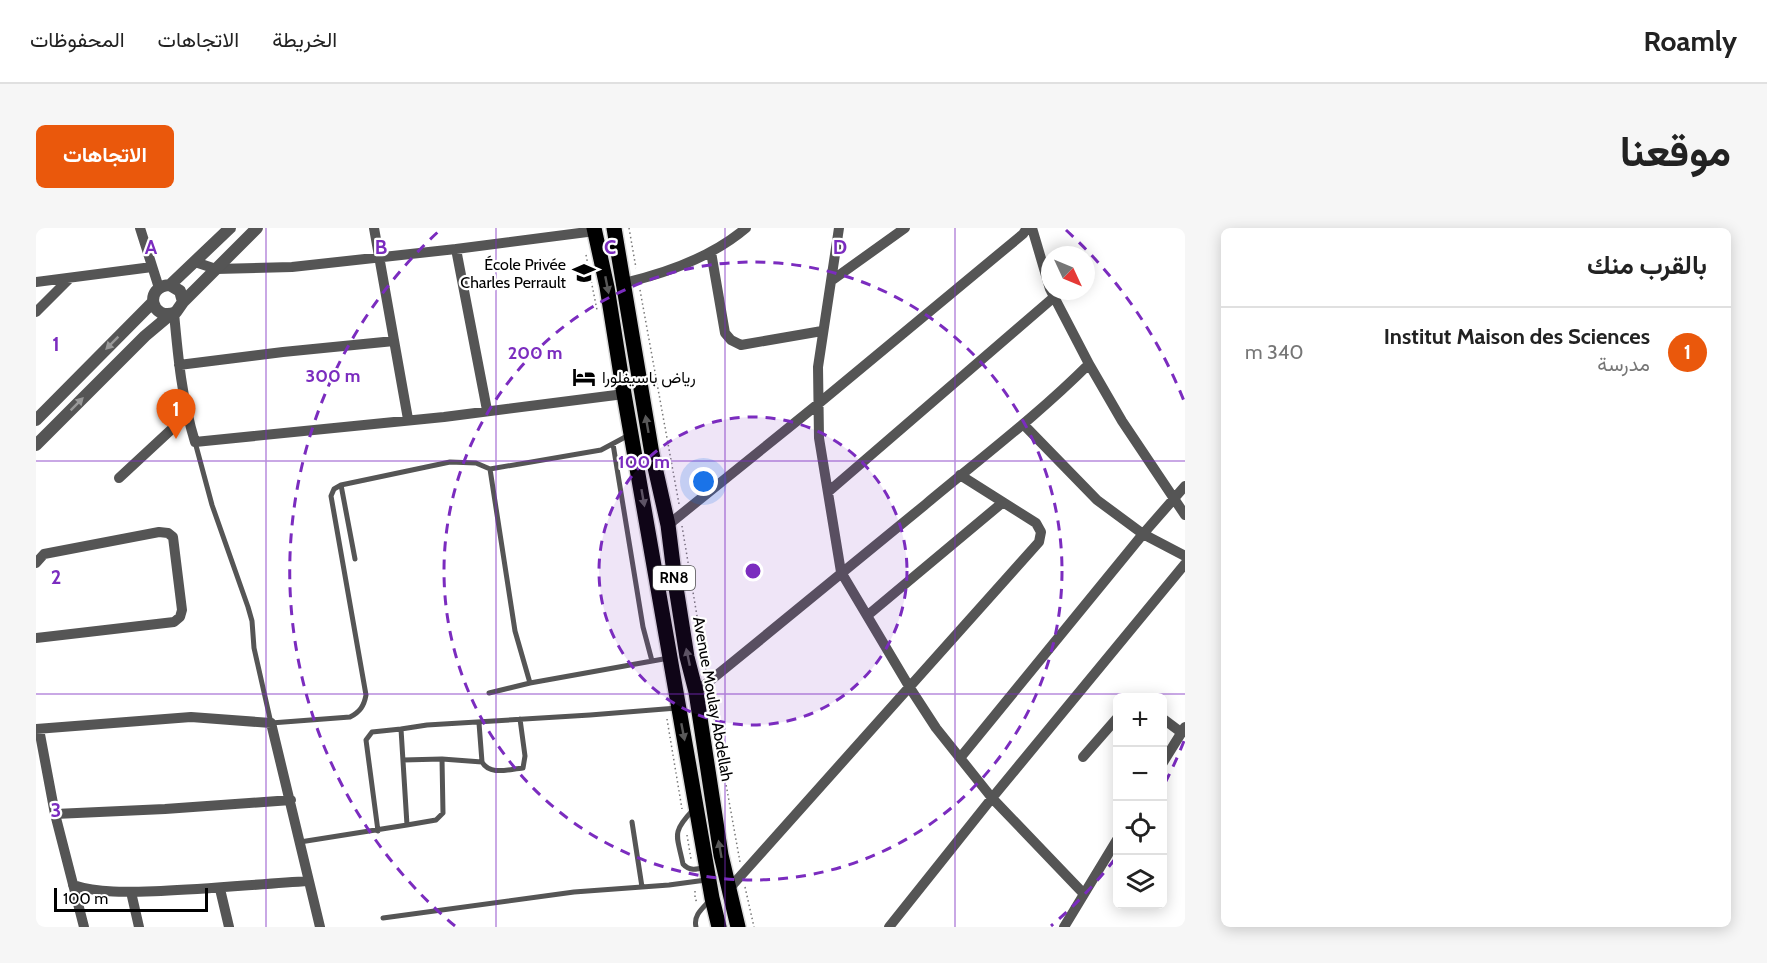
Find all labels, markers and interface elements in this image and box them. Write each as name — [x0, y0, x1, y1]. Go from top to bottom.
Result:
text: Roamly — [1644, 24, 1737, 58]
text: المحفوظات — [30, 27, 125, 52]
text: الاتجاهات — [158, 27, 239, 52]
text: الخريطة — [272, 27, 337, 52]
button: الاتجاهات — [36, 125, 174, 188]
text: موقعنا — [1620, 125, 1731, 177]
text: A — [145, 235, 158, 259]
text: B — [375, 235, 387, 259]
text: C — [604, 235, 616, 259]
text: D — [833, 235, 847, 259]
north arrow — [1041, 246, 1095, 300]
text: بالقرب منك — [1587, 249, 1707, 281]
place label: École Privée Charles Perrault — [460, 255, 567, 292]
school or university icon: École Privée Charles Perrault — [571, 260, 597, 286]
one-way arrow — [603, 276, 612, 295]
text: Institut Maison des Sciences — [1384, 323, 1650, 350]
text: 1 — [52, 332, 60, 356]
one-way arrow — [105, 336, 119, 350]
text: 340 m — [1245, 340, 1303, 364]
text: 1 — [1684, 340, 1691, 364]
text: 200 m — [508, 342, 562, 364]
text: مدرسة — [1597, 352, 1650, 376]
hotel icon: رياض باسيفلورا — [571, 364, 597, 390]
text: 300 m — [306, 365, 360, 387]
place label: رياض باسيفلورا — [602, 368, 696, 388]
pin: 1 — [156, 390, 196, 439]
one-way arrow — [70, 397, 85, 411]
one-way arrow — [642, 414, 651, 433]
text: 100 m — [618, 451, 670, 473]
your location — [689, 467, 718, 496]
one-way arrow — [639, 489, 648, 508]
centre of rings — [743, 561, 763, 581]
text: 2 — [51, 565, 61, 589]
road number: RN8 — [653, 566, 695, 590]
street label: Avenue Moulay Abdellah — [689, 615, 737, 783]
one-way arrow — [682, 648, 692, 667]
map controls — [1113, 693, 1167, 909]
button: + — [1113, 693, 1167, 747]
one-way arrow — [679, 722, 688, 741]
button: − — [1113, 747, 1167, 801]
text: 3 — [51, 798, 61, 822]
button: locate — [1113, 801, 1167, 855]
one-way arrow — [716, 840, 725, 859]
button: layers — [1113, 855, 1167, 909]
scale bar — [54, 885, 208, 912]
text: 100 m — [63, 889, 108, 908]

